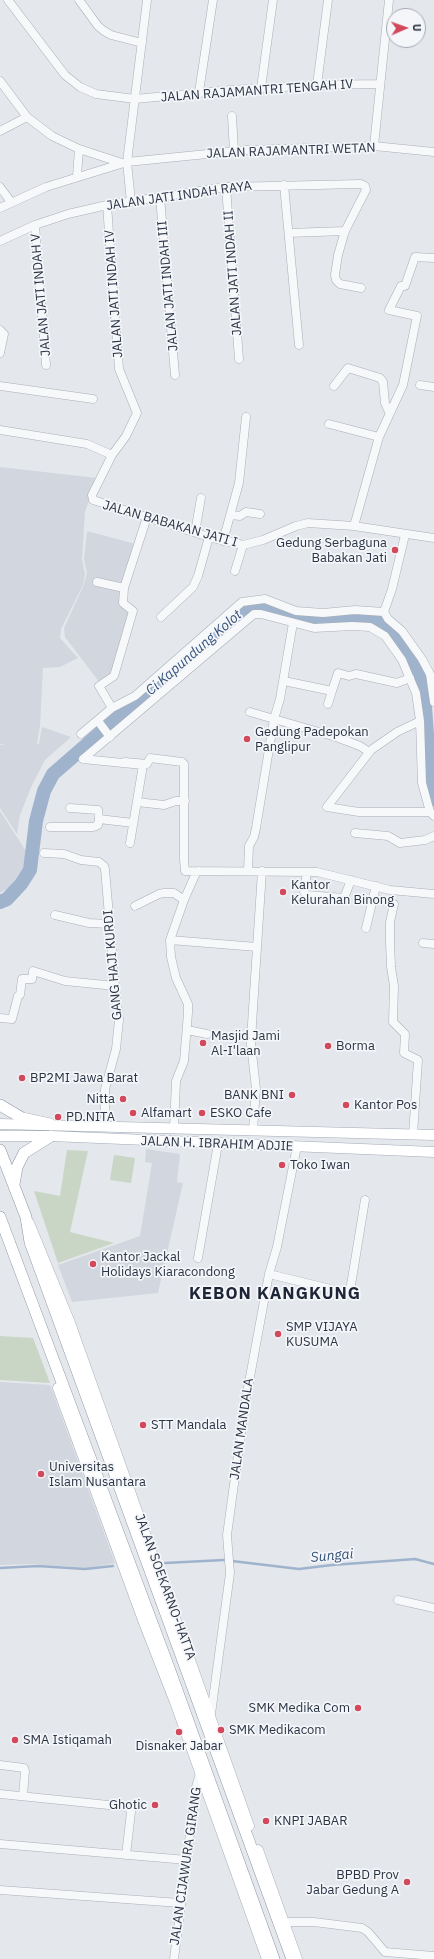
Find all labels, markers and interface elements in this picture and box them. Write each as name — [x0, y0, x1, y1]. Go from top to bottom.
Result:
north arrow — [386, 8, 426, 48]
text: U — [410, 24, 424, 32]
street label: JALAN RAJAMANTRI TENGAH IV — [160, 76, 354, 106]
street label: JALAN RAJAMANTRI WETAN — [206, 140, 376, 162]
street label: JALAN JATI INDAH RAYA — [105, 178, 253, 214]
street label: JALAN JATI INDAH II — [221, 210, 245, 336]
street label: JALAN JATI INDAH III — [155, 220, 181, 352]
street label: JALAN JATI INDAH IV — [102, 229, 126, 359]
street label: JALAN JATI INDAH V — [28, 233, 54, 357]
street label: JALAN BABAKAN JATI I — [101, 497, 239, 551]
place label: Gedung Serbaguna Babakan Jati — [276, 535, 387, 566]
marker: Gedung Serbaguna Babakan Jati — [390, 545, 400, 555]
water label: Ci Kapundung Kolot — [143, 607, 245, 699]
place label: Gedung Padepokan Panglipur — [255, 724, 369, 755]
marker: Gedung Padepokan Panglipur — [242, 734, 252, 744]
place label: Kantor Kelurahan Binong — [291, 877, 394, 908]
marker: Kantor Kelurahan Binong — [278, 887, 288, 897]
street label: GANG HAJI KURDI — [100, 909, 126, 1021]
place label: Masjid Jami Al-I'laan — [211, 1028, 280, 1059]
marker: Masjid Jami Al-I'laan — [198, 1038, 208, 1048]
place label: Borma — [336, 1038, 375, 1054]
marker: Borma — [323, 1041, 333, 1051]
place label: BP2MI Jawa Barat — [30, 1070, 138, 1086]
marker: BP2MI Jawa Barat — [17, 1073, 27, 1083]
place label: BANK BNI — [224, 1087, 284, 1103]
marker: BANK BNI — [287, 1090, 297, 1100]
place label: Nitta — [87, 1091, 115, 1107]
marker: Nitta — [118, 1094, 128, 1104]
place label: Kantor Pos — [354, 1097, 417, 1113]
marker: Kantor Pos — [341, 1100, 351, 1110]
place label: Alfamart — [141, 1105, 192, 1121]
place label: ESKO Cafe — [210, 1105, 272, 1121]
marker: Alfamart — [128, 1108, 138, 1118]
marker: ESKO Cafe — [197, 1108, 207, 1118]
place label: PD.NITA — [66, 1109, 115, 1125]
marker: PD.NITA — [53, 1112, 63, 1122]
street label: JALAN H. IBRAHIM ADJIE — [140, 1134, 294, 1154]
place label: Toko Iwan — [290, 1157, 350, 1173]
marker: Toko Iwan — [277, 1160, 287, 1170]
place label: Kantor Jackal Holidays Kiaracondong — [101, 1249, 235, 1280]
marker: Kantor Jackal Holidays Kiaracondong — [88, 1259, 98, 1269]
district label: KEBON KANGKUNG — [189, 1284, 361, 1304]
place label: SMP VIJAYA KUSUMA — [286, 1319, 358, 1350]
marker: SMP VIJAYA KUSUMA — [273, 1329, 283, 1339]
street label: JALAN MANDALA — [227, 1377, 257, 1481]
place label: STT Mandala — [151, 1417, 226, 1433]
marker: STT Mandala — [138, 1420, 148, 1430]
place label: Universitas Islam Nusantara — [49, 1459, 146, 1490]
marker: Universitas Islam Nusantara — [36, 1469, 46, 1479]
street label: JALAN SOEKARNO-HATTA — [131, 1512, 199, 1662]
water label: Sungai — [310, 1546, 354, 1566]
place label: SMK Medika Com — [249, 1700, 350, 1716]
marker: SMK Medika Com — [353, 1703, 363, 1713]
place label: SMK Medikacom — [229, 1722, 326, 1738]
marker: SMK Medikacom — [216, 1725, 226, 1735]
marker: Disnaker Jabar — [174, 1727, 184, 1737]
place label: SMA Istiqamah — [23, 1732, 112, 1748]
marker: SMA Istiqamah — [10, 1735, 20, 1745]
place label: Disnaker Jabar — [135, 1738, 223, 1754]
street label: JALAN CIJAWURA GIRANG — [167, 1786, 205, 1946]
place label: Ghotic — [109, 1797, 147, 1813]
marker: Ghotic — [150, 1800, 160, 1810]
place label: KNPI JABAR — [274, 1813, 347, 1829]
marker: KNPI JABAR — [261, 1816, 271, 1826]
place label: BPBD Prov Jabar Gedung A — [306, 1867, 399, 1898]
marker: BPBD Prov Jabar Gedung A — [402, 1877, 412, 1887]

